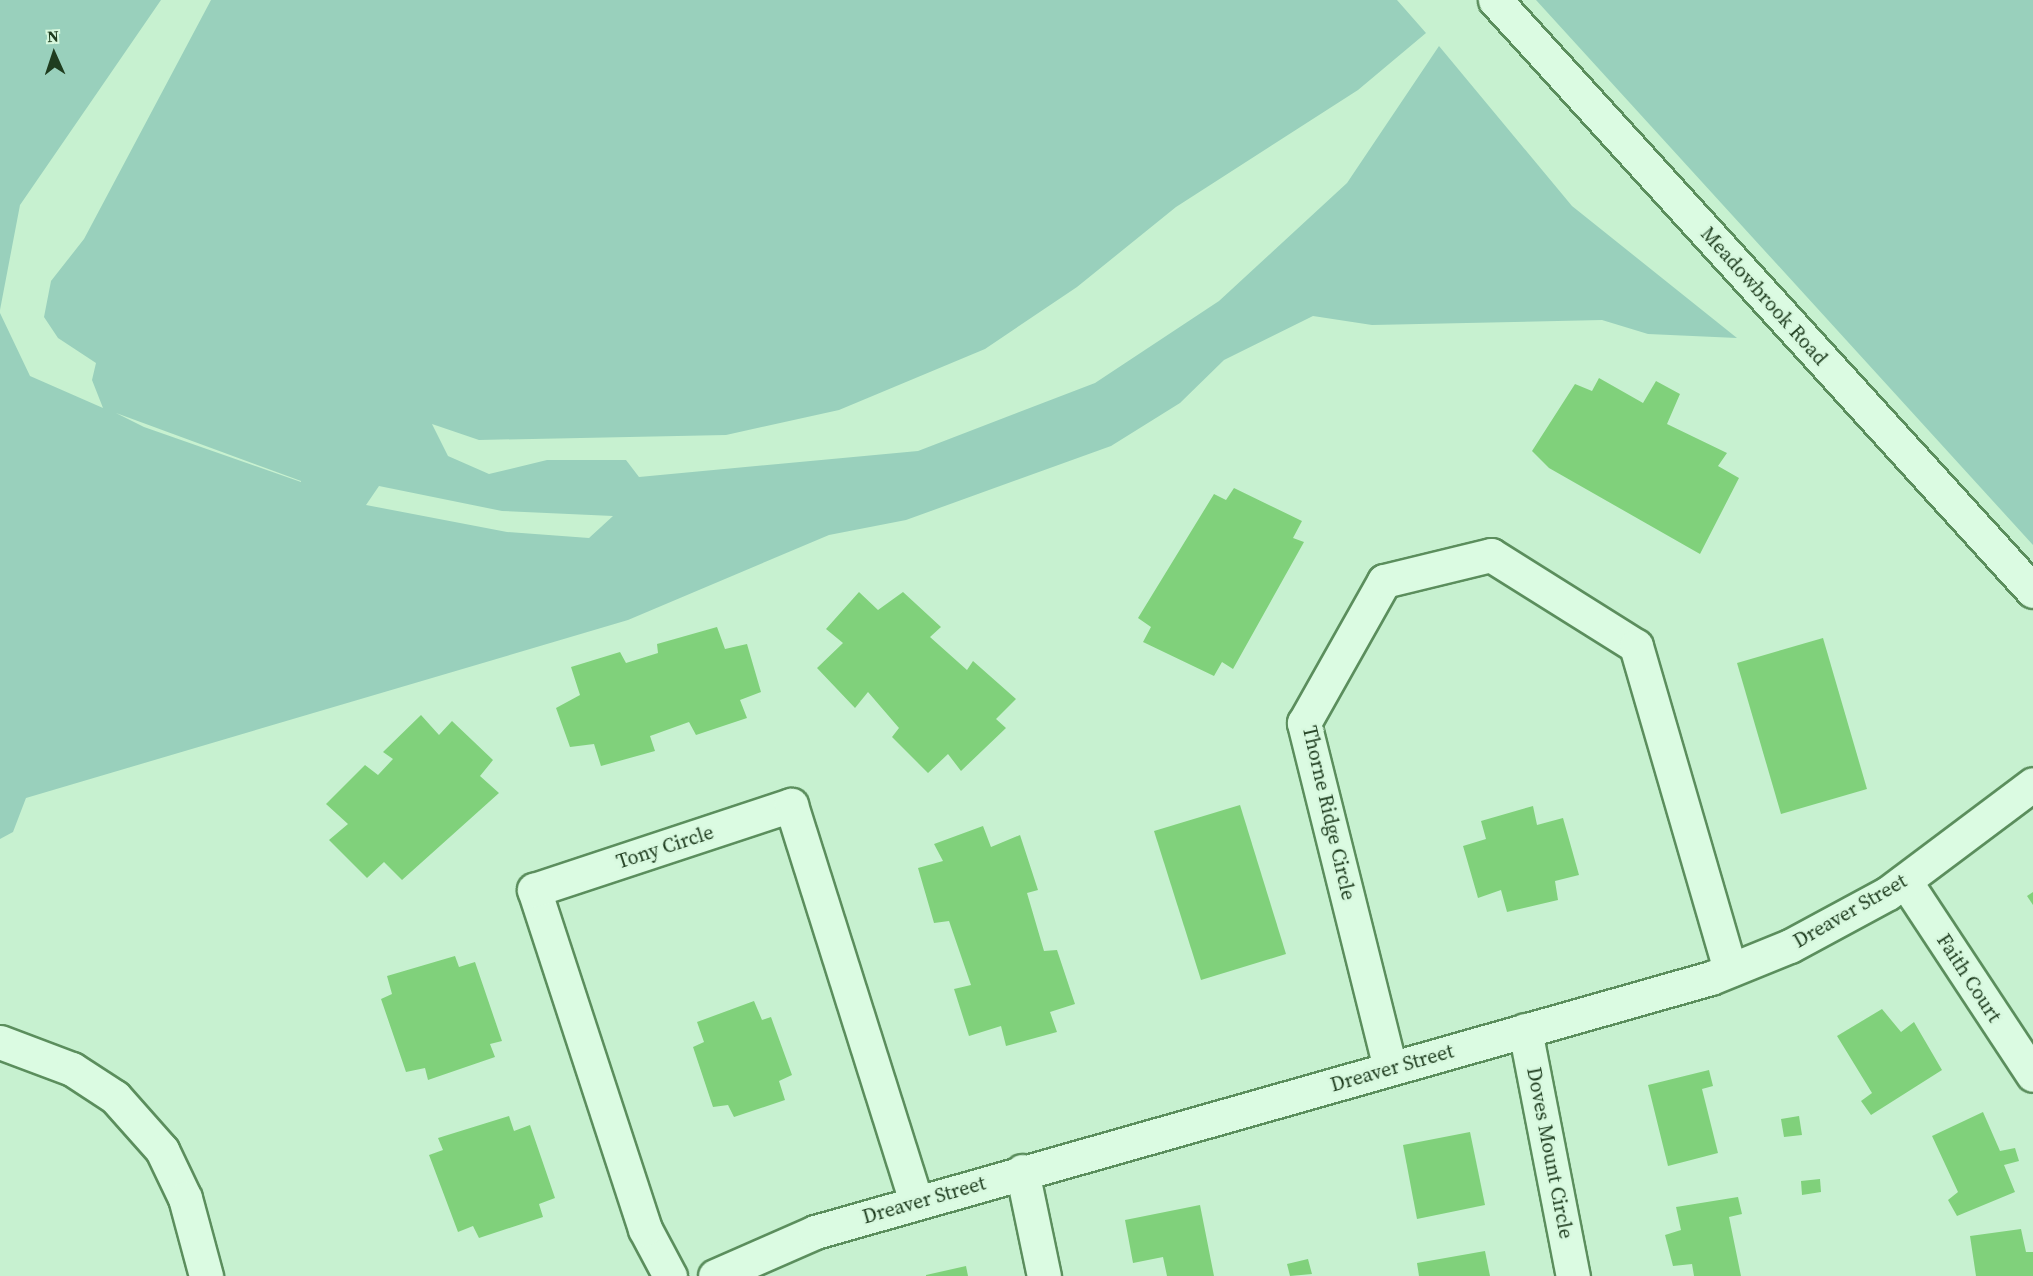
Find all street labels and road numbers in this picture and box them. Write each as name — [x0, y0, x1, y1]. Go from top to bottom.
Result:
street label: Meadowbrook Road — [1696, 222, 1832, 370]
street label: Thorne Ridge Circle — [1297, 723, 1361, 903]
street label: Tony Circle — [613, 820, 717, 874]
street label: Dreaver Street — [1789, 869, 1911, 953]
street label: Faith Court — [1932, 929, 2006, 1027]
street label: Dreaver Street — [1328, 1039, 1456, 1097]
street label: Doves Mount Circle — [1522, 1065, 1578, 1241]
street label: Dreaver Street — [860, 1171, 988, 1229]

